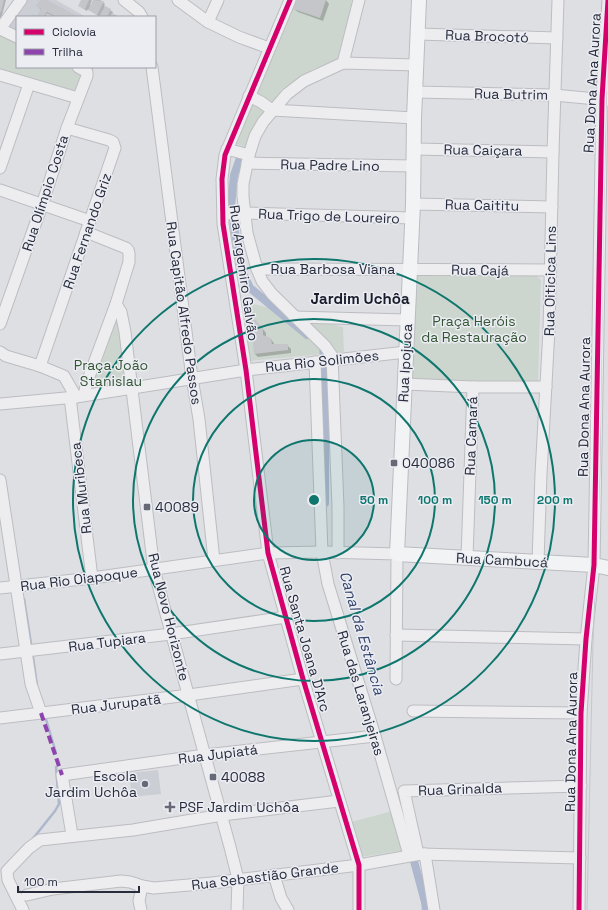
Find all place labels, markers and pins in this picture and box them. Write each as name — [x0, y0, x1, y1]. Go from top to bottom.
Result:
place label: 040086 — [402, 454, 455, 472]
marker: 040086 — [389, 458, 399, 468]
centre of rings — [307, 493, 321, 507]
place label: 40089 — [155, 498, 199, 516]
marker: 40089 — [142, 502, 152, 512]
place label: Escola Jardim Uchôa — [45, 767, 137, 801]
place label: 40088 — [221, 768, 265, 786]
marker: 40088 — [208, 772, 218, 782]
marker: Escola Jardim Uchôa — [140, 779, 150, 789]
place label: PSF Jardim Uchôa — [179, 798, 299, 816]
marker: PSF Jardim Uchôa — [164, 801, 176, 813]

